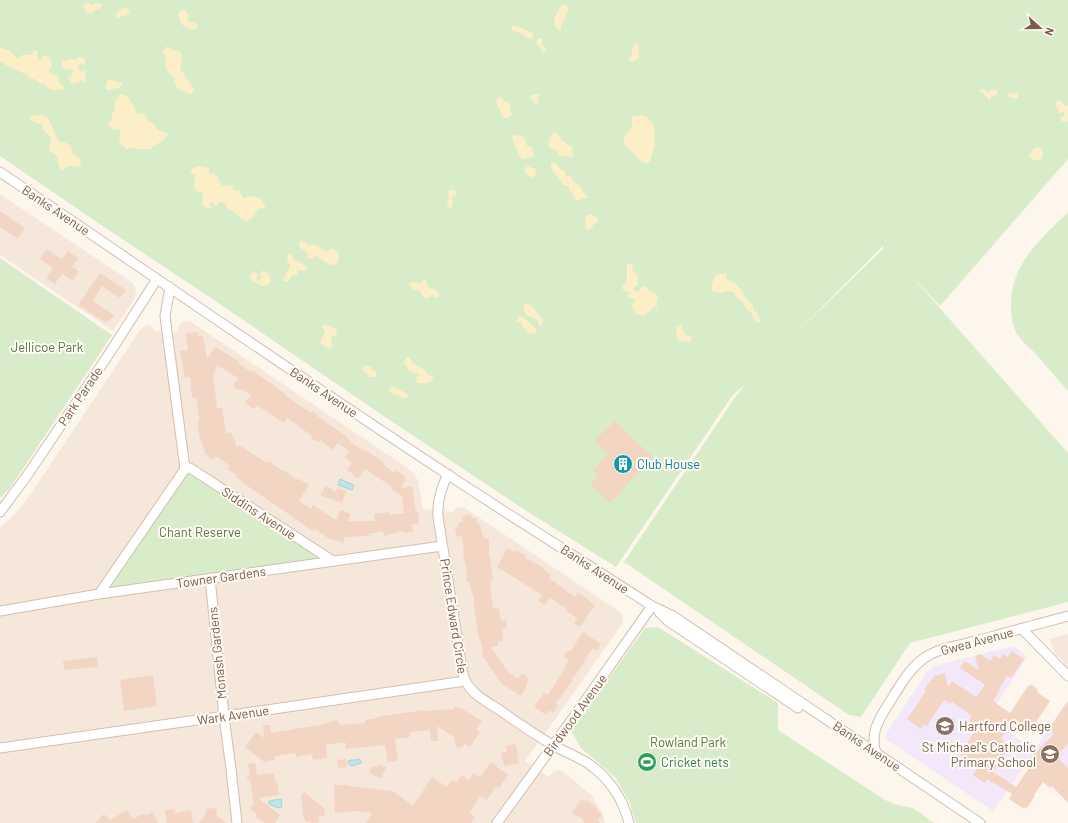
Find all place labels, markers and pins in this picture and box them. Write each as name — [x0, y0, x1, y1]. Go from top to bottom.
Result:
building icon: Club House — [612, 453, 634, 475]
place label: Club House — [637, 456, 700, 472]
school or university icon: Hartford College — [934, 715, 956, 737]
place label: Hartford College — [959, 718, 1051, 734]
place label: St Michael's Catholic Primary School — [922, 739, 1036, 770]
school or university icon: St Michael's Catholic Primary School — [1039, 743, 1061, 765]
sports icon: Cricket nets — [636, 751, 658, 773]
place label: Cricket nets — [661, 754, 729, 770]

